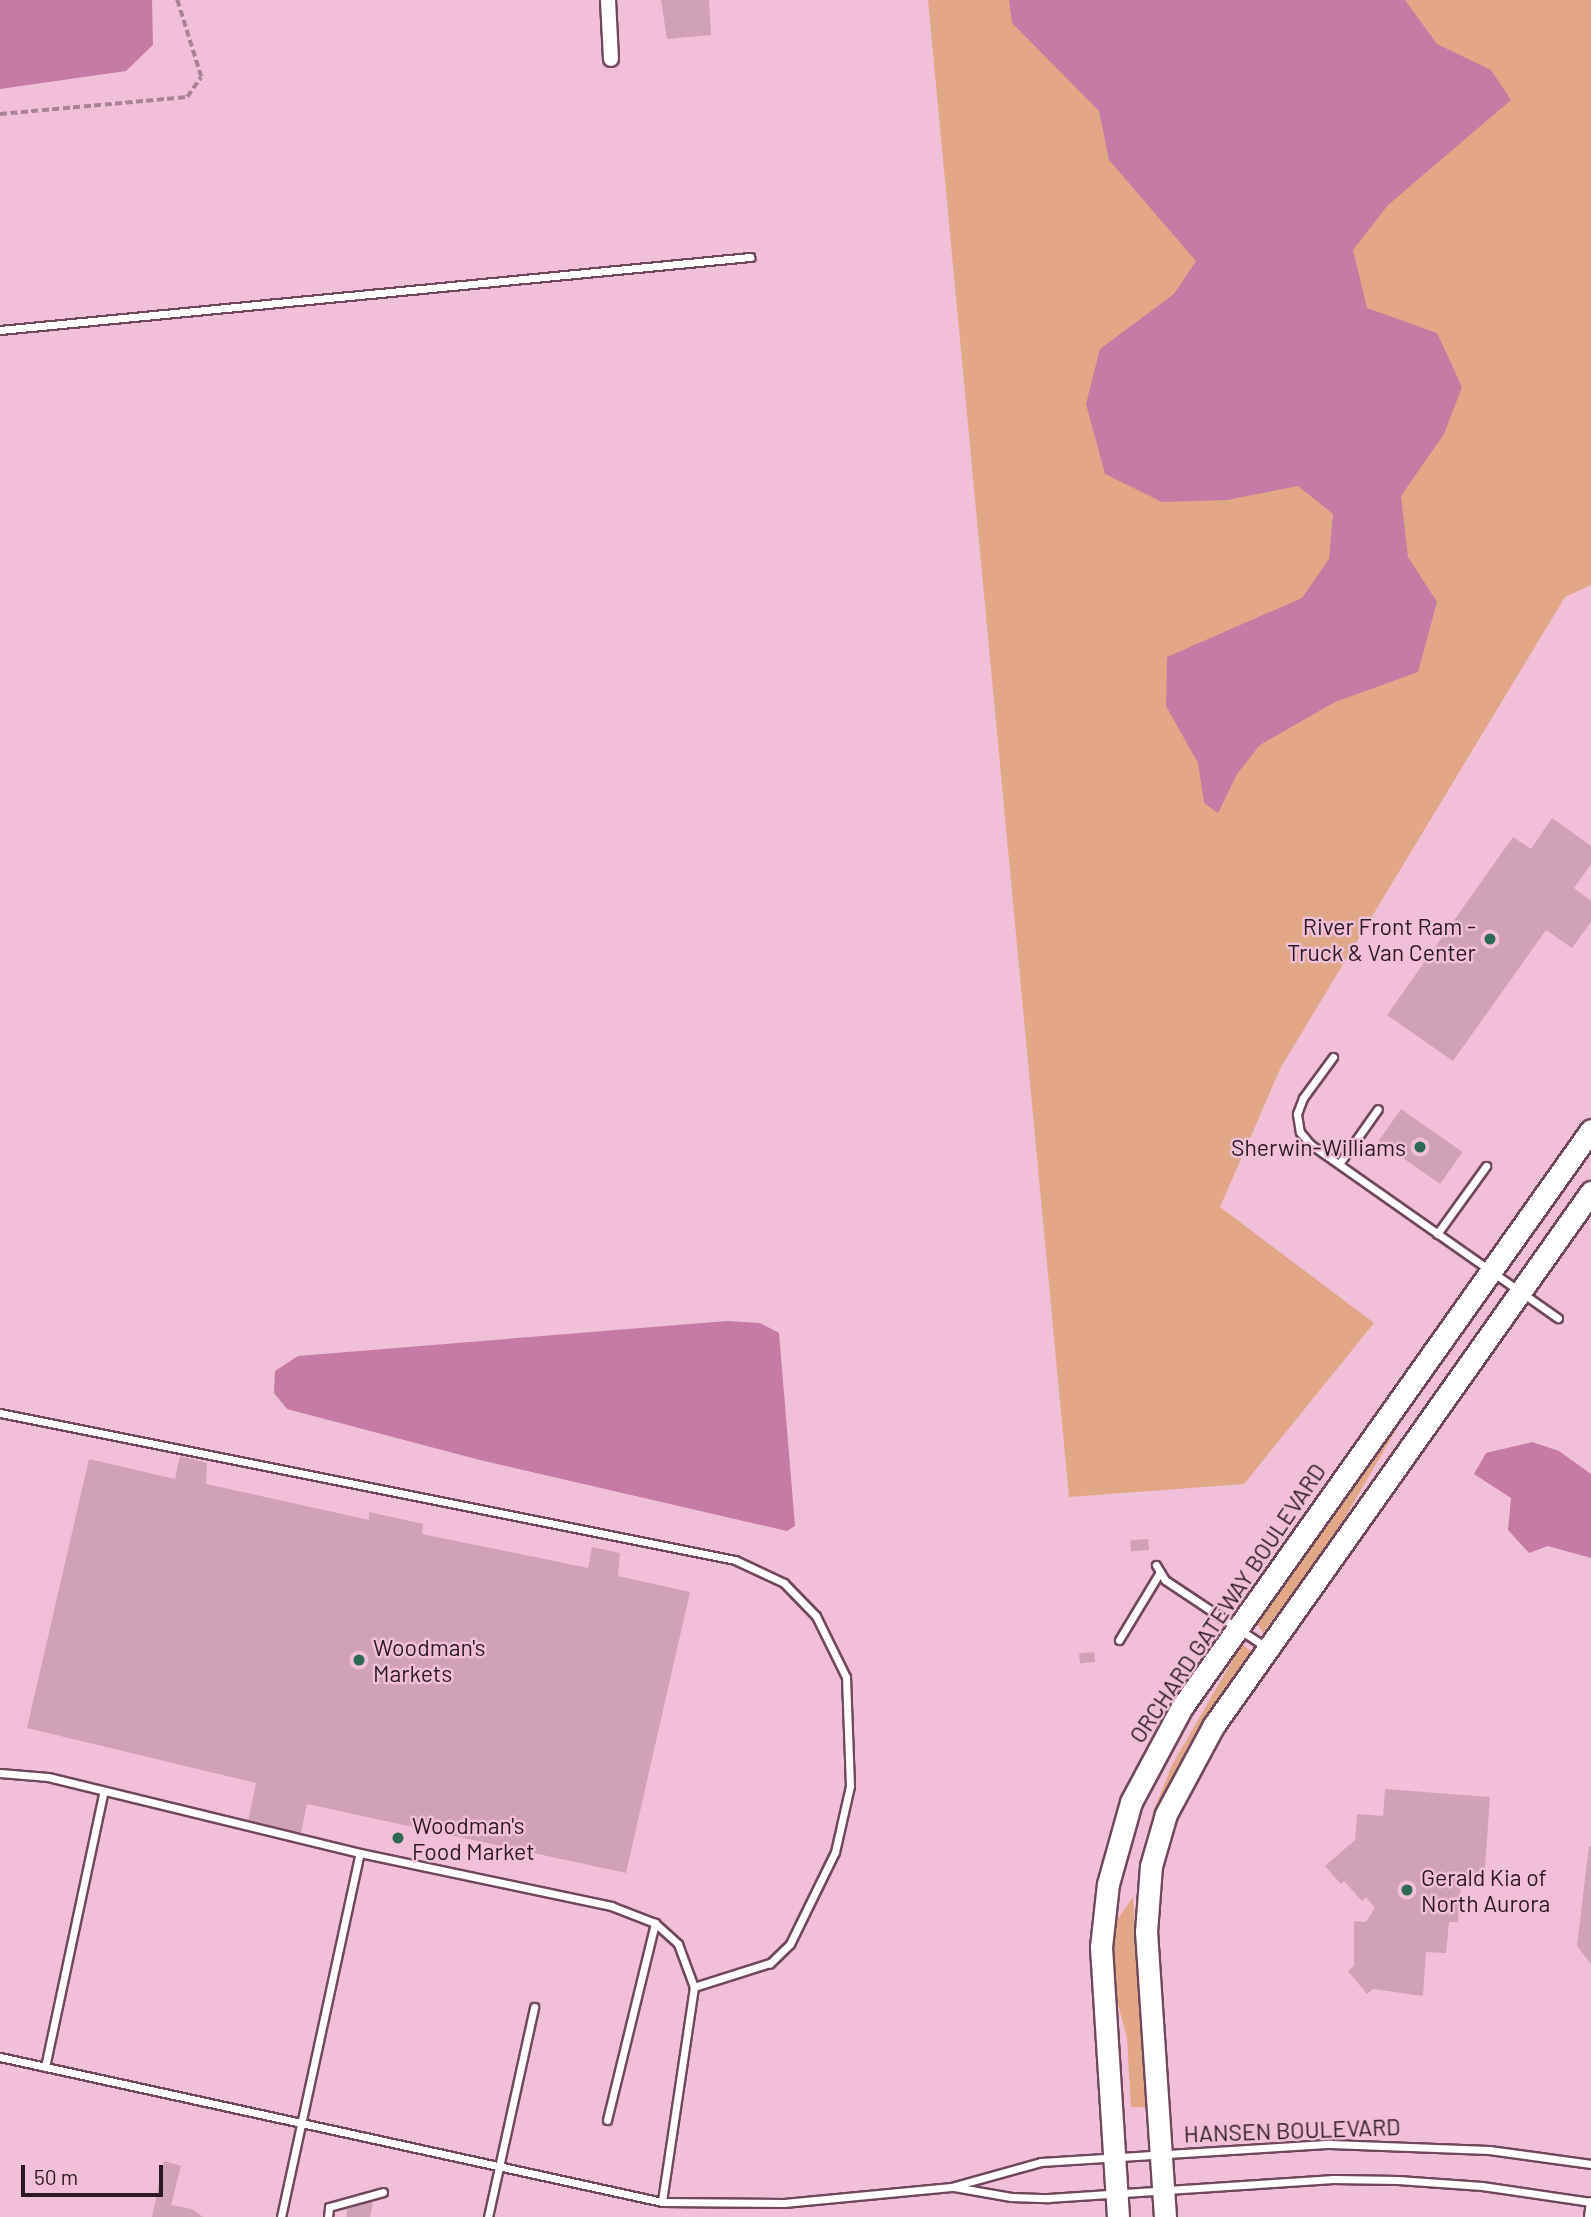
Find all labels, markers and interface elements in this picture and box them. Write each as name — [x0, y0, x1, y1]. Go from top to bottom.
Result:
place label: River Front Ram - Truck & Van Center — [1287, 912, 1476, 966]
marker: River Front Ram - Truck & Van Center — [1482, 931, 1498, 947]
place label: Sherwin-Williams — [1231, 1133, 1406, 1161]
marker: Sherwin-Williams — [1412, 1139, 1428, 1155]
street label: ORCHARD GATEWAY BOULEVARD — [1123, 1458, 1331, 1748]
place label: Woodman's Markets — [373, 1633, 486, 1687]
marker: Woodman's Markets — [351, 1652, 367, 1668]
place label: Woodman's Food Market — [412, 1811, 534, 1865]
marker: Woodman's Food Market — [390, 1830, 406, 1846]
place label: Gerald Kia of North Aurora — [1421, 1863, 1550, 1917]
marker: Gerald Kia of North Aurora — [1399, 1882, 1415, 1898]
street label: HANSEN BOULEVARD — [1183, 2112, 1401, 2148]
scale bar — [24, 2150, 166, 2194]
text: 50 m — [34, 2164, 78, 2189]

